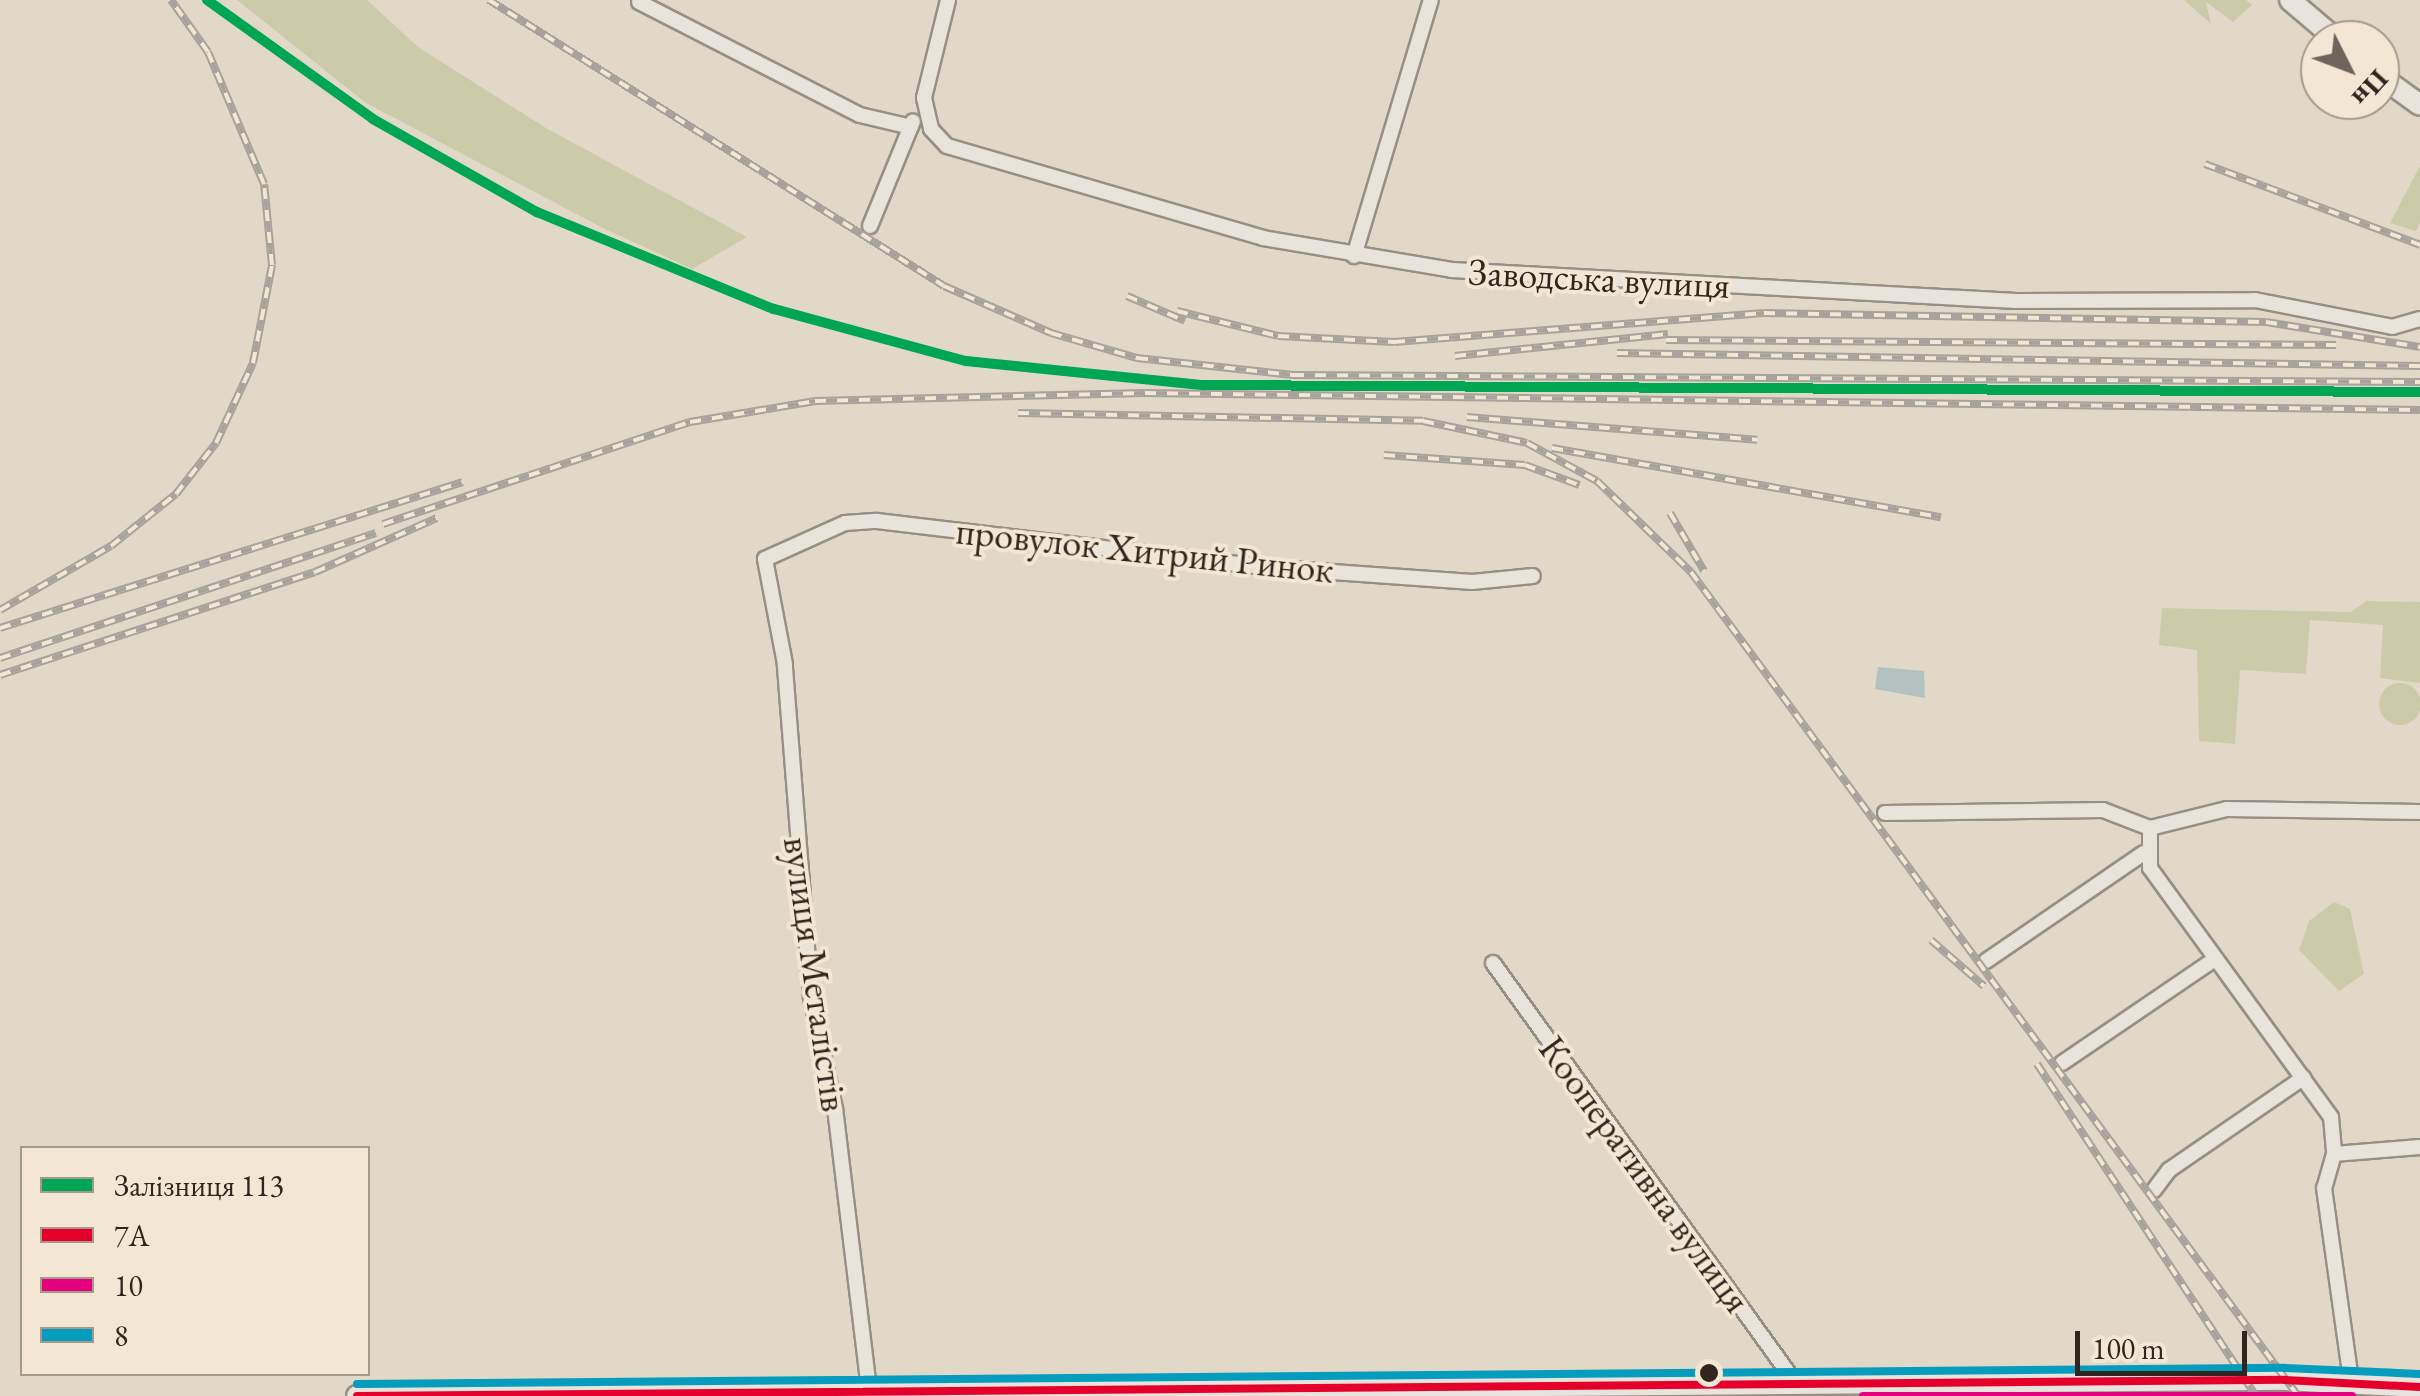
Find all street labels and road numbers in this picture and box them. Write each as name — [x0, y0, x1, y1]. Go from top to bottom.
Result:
street label: Заводська вулиця — [1467, 248, 1731, 308]
street label: провулок Хитрий Ринок — [954, 507, 1336, 593]
street label: вулиця Металістів — [774, 834, 858, 1114]
street label: Кооперативна вулиця — [1529, 1027, 1761, 1321]

